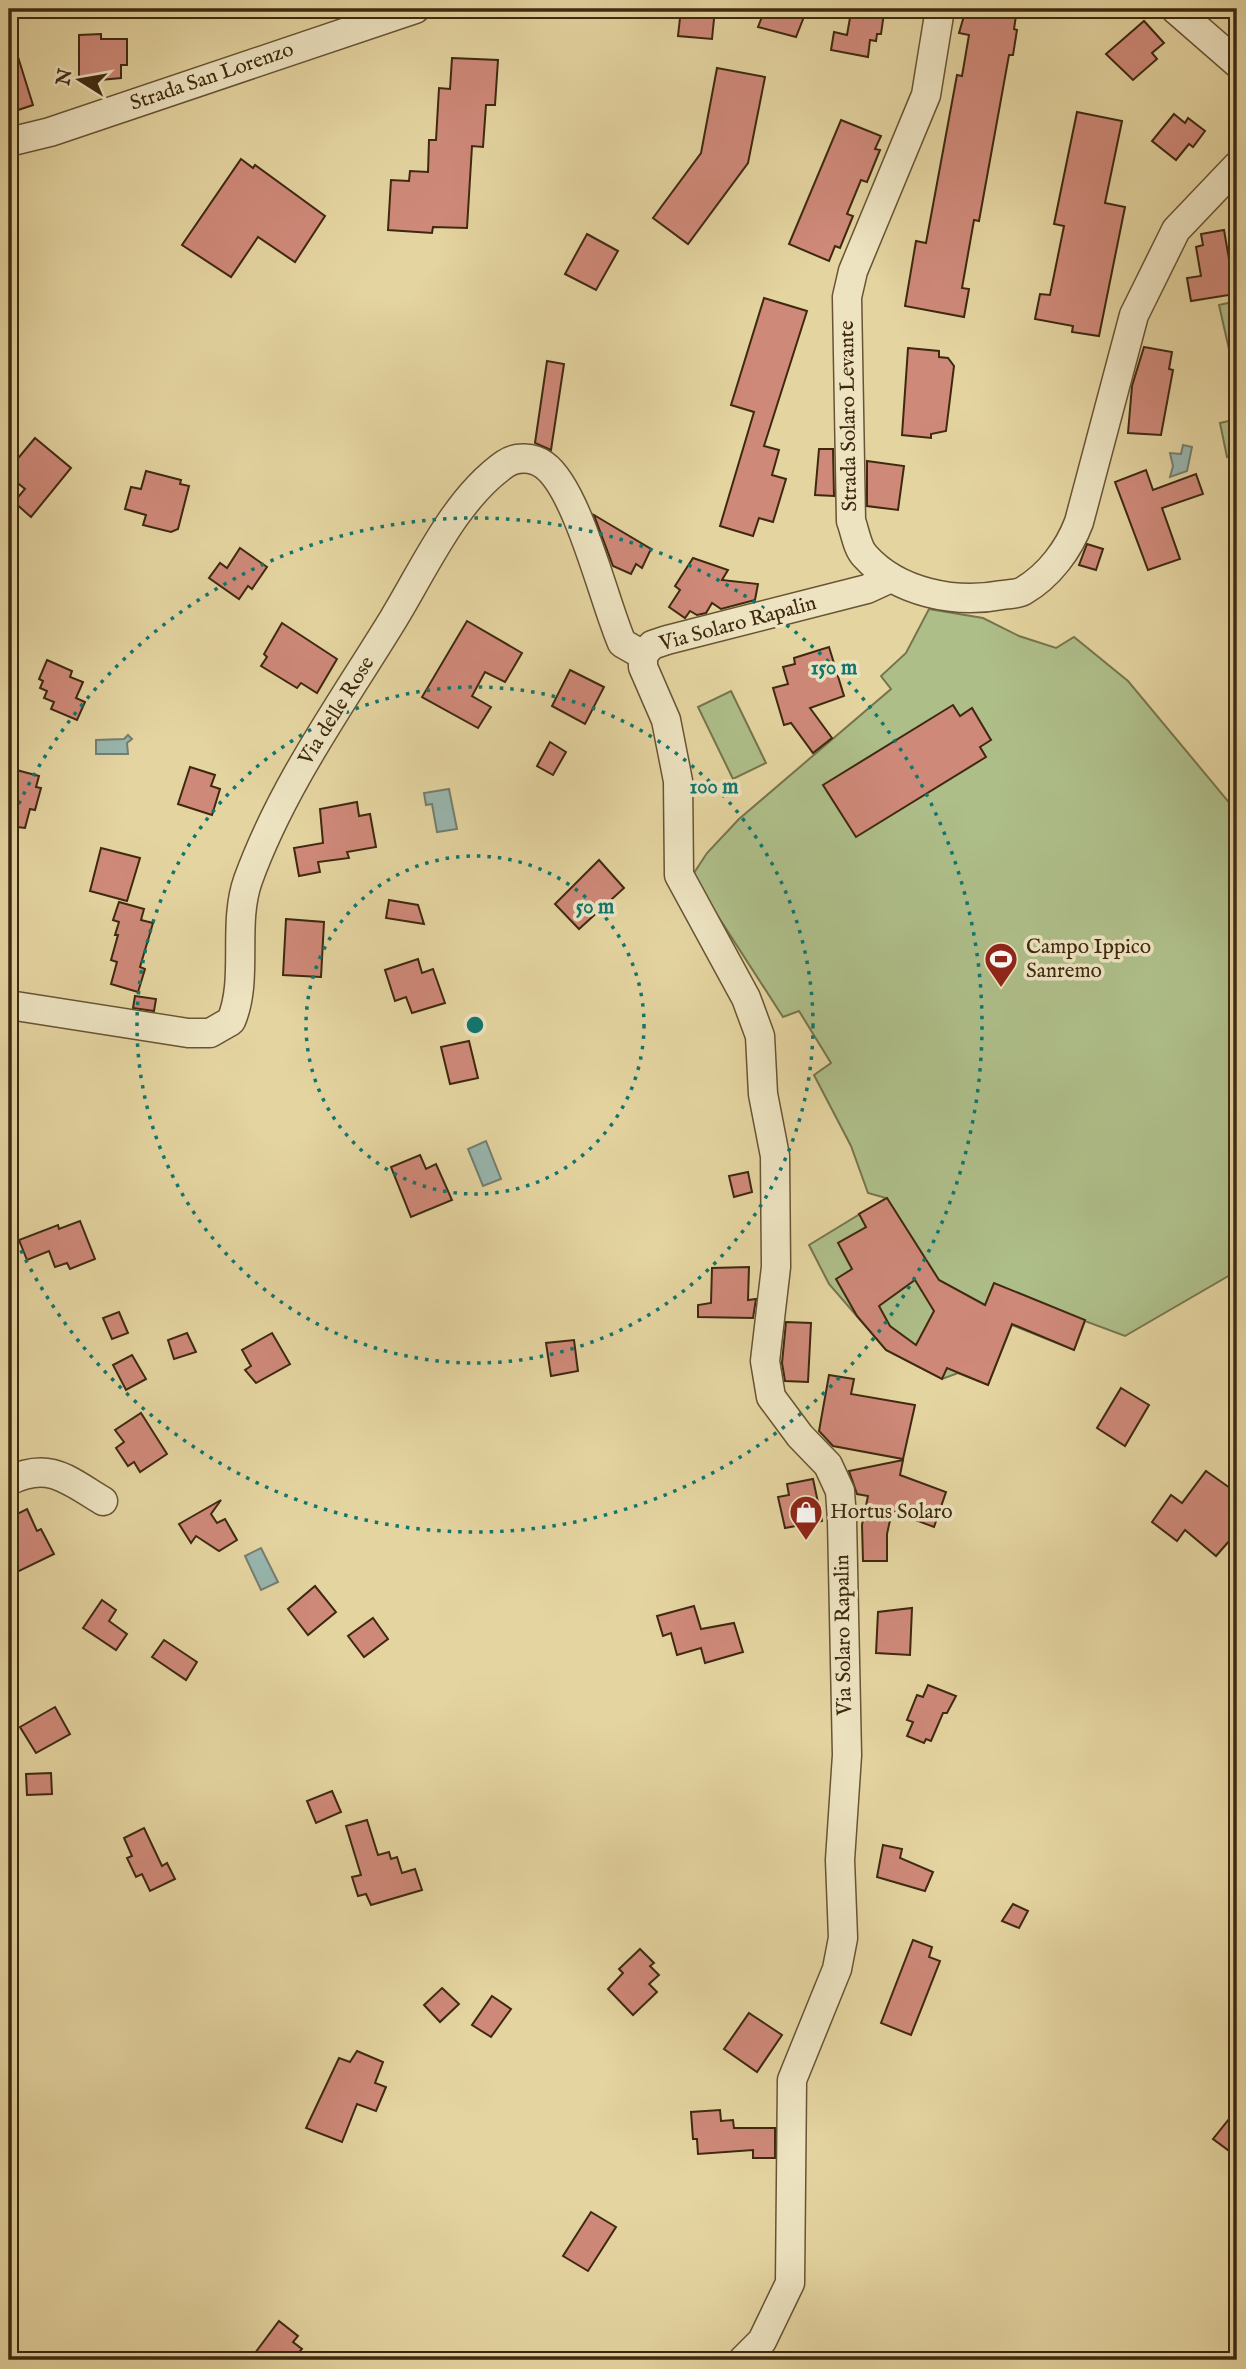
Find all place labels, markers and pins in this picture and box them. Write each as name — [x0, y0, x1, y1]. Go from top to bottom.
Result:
place label: Campo Ippico Sanremo — [1026, 934, 1151, 985]
sports icon: Campo Ippico Sanremo — [982, 940, 1020, 989]
centre of rings — [463, 1013, 487, 1037]
shop icon: Hortus Solaro — [787, 1493, 825, 1542]
place label: Hortus Solaro — [830, 1499, 953, 1526]

